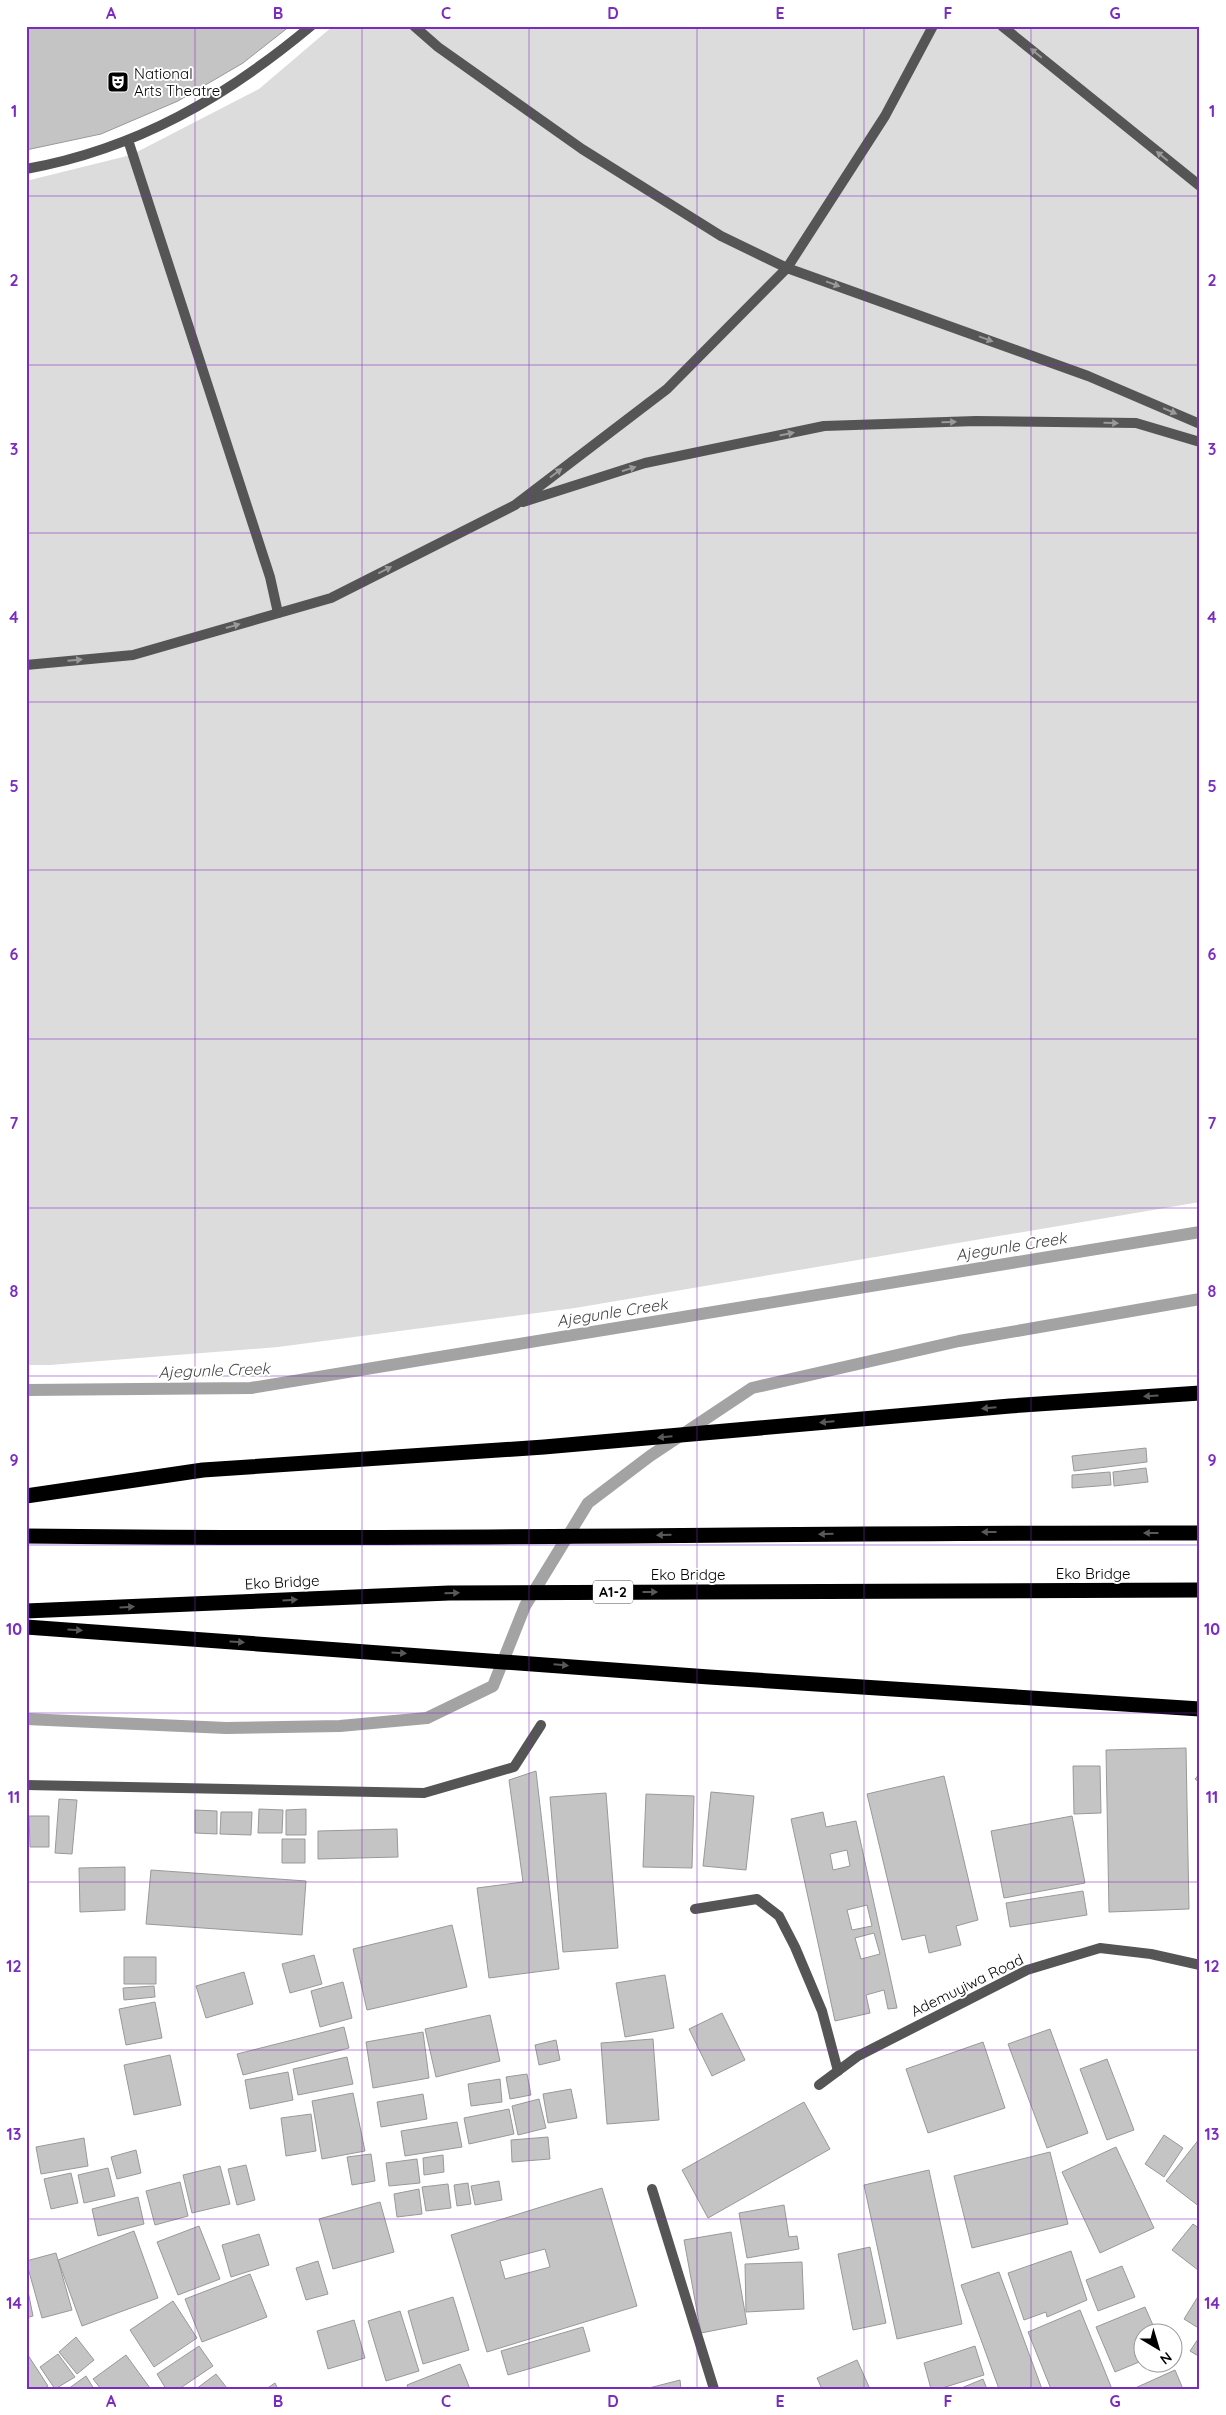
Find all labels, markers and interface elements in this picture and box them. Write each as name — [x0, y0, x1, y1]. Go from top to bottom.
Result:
text: A — [106, 3, 117, 23]
text: B — [273, 3, 283, 23]
text: C — [441, 3, 451, 23]
text: D — [607, 3, 619, 23]
text: E — [775, 3, 785, 23]
text: F — [944, 3, 953, 23]
text: G — [1109, 3, 1121, 23]
one-way arrow — [1029, 48, 1042, 59]
place label: National Arts Theatre — [134, 64, 220, 100]
theatre icon: National Arts Theatre — [106, 70, 130, 94]
text: 1 — [11, 101, 17, 121]
text: 1 — [1209, 101, 1215, 121]
one-way arrow — [1156, 150, 1169, 161]
text: 2 — [9, 270, 19, 290]
text: 2 — [1207, 270, 1217, 290]
one-way arrow — [826, 280, 841, 288]
one-way arrow — [979, 335, 994, 343]
one-way arrow — [1163, 407, 1177, 415]
one-way arrow — [941, 417, 957, 425]
one-way arrow — [1104, 419, 1120, 427]
one-way arrow — [780, 430, 795, 438]
text: 3 — [10, 439, 18, 459]
text: 3 — [1208, 439, 1216, 459]
one-way arrow — [621, 464, 636, 472]
one-way arrow — [549, 468, 562, 479]
one-way arrow — [378, 566, 392, 574]
text: 4 — [9, 607, 19, 627]
text: 4 — [1207, 607, 1217, 627]
one-way arrow — [225, 622, 241, 630]
one-way arrow — [67, 656, 83, 664]
text: 5 — [9, 776, 19, 796]
text: 5 — [1207, 776, 1217, 796]
text: 6 — [10, 944, 19, 964]
text: 6 — [1208, 944, 1217, 964]
text: 7 — [10, 1113, 19, 1133]
text: 7 — [1208, 1113, 1217, 1133]
water label: Ajegunle Creek — [954, 1227, 1069, 1265]
text: 8 — [10, 1281, 19, 1301]
text: 8 — [1208, 1281, 1217, 1301]
water label: Ajegunle Creek — [555, 1293, 670, 1331]
water label: Ajegunle Creek — [158, 1358, 272, 1382]
one-way arrow — [1143, 1393, 1159, 1401]
one-way arrow — [981, 1404, 997, 1412]
one-way arrow — [819, 1419, 835, 1427]
one-way arrow — [657, 1433, 673, 1441]
text: 9 — [9, 1450, 19, 1470]
text: 9 — [1207, 1450, 1217, 1470]
one-way arrow — [980, 1528, 996, 1536]
one-way arrow — [1143, 1529, 1159, 1537]
one-way arrow — [818, 1530, 834, 1538]
one-way arrow — [655, 1532, 671, 1540]
street label: Eko Bridge — [1056, 1564, 1130, 1583]
street label: Eko Bridge — [651, 1565, 725, 1584]
street label: Eko Bridge — [244, 1571, 320, 1593]
road number: A1-2 — [593, 1580, 633, 1604]
one-way arrow — [642, 1588, 658, 1596]
one-way arrow — [444, 1589, 460, 1597]
one-way arrow — [282, 1595, 298, 1603]
one-way arrow — [120, 1603, 136, 1611]
text: 10 — [6, 1619, 22, 1639]
text: 10 — [1204, 1619, 1220, 1639]
one-way arrow — [67, 1626, 83, 1634]
one-way arrow — [229, 1638, 245, 1646]
one-way arrow — [391, 1650, 407, 1658]
one-way arrow — [553, 1662, 569, 1670]
text: 11 — [8, 1787, 20, 1807]
text: 11 — [1206, 1787, 1218, 1807]
street label: Ademuyiwa Road — [908, 1950, 1026, 2020]
text: 12 — [6, 1956, 22, 1976]
text: 12 — [1204, 1956, 1220, 1976]
text: 13 — [7, 2124, 21, 2144]
text: 13 — [1205, 2124, 1219, 2144]
text: 14 — [6, 2293, 22, 2313]
text: 14 — [1204, 2293, 1220, 2313]
north arrow — [1134, 2322, 1184, 2372]
text: N — [1156, 2348, 1176, 2369]
text: A — [106, 2391, 117, 2411]
text: B — [273, 2391, 283, 2411]
text: C — [441, 2391, 451, 2411]
text: D — [607, 2391, 619, 2411]
text: E — [775, 2391, 785, 2411]
text: F — [944, 2391, 953, 2411]
text: G — [1109, 2391, 1121, 2411]

